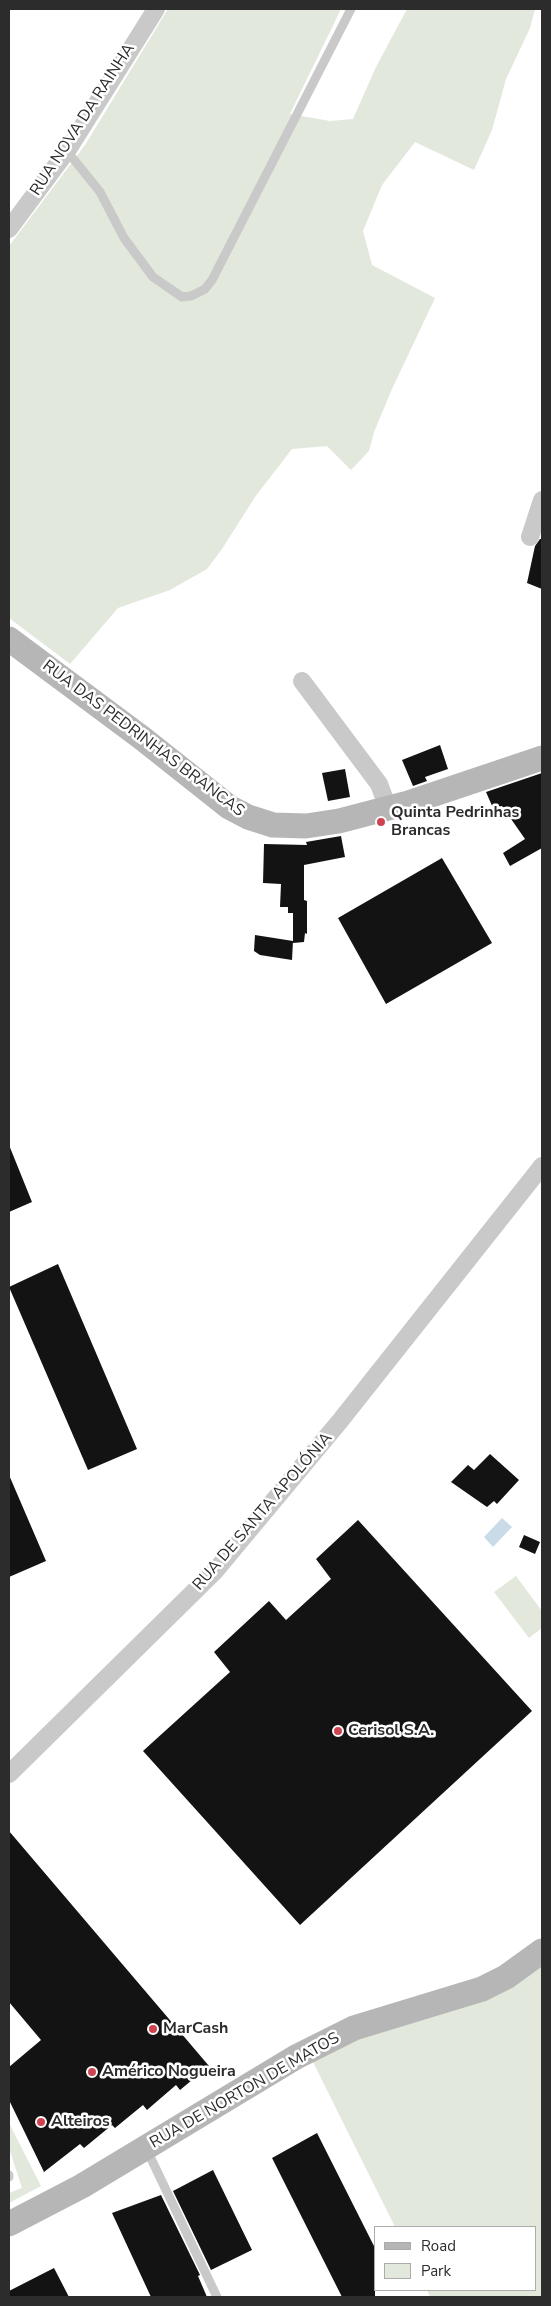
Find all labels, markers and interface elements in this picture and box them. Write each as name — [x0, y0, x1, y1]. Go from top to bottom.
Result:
street label: RUA NOVA DA RAINHA — [27, 40, 139, 200]
street label: RUA DAS PEDRINHAS BRANCAS — [38, 657, 248, 821]
place label: Quinta Pedrinhas Brancas — [391, 803, 519, 841]
marker: Quinta Pedrinhas Brancas — [375, 816, 387, 828]
street label: RUA DE SANTA APOLÓNIA — [189, 1429, 337, 1595]
place label: Cerisol S.A. — [348, 1721, 434, 1741]
marker: Cerisol S.A. — [332, 1725, 344, 1737]
place label: MarCash — [163, 2019, 228, 2039]
marker: MarCash — [147, 2023, 159, 2035]
street label: RUA DE NORTON DE MATOS — [147, 2029, 343, 2153]
place label: Américo Nogueira — [102, 2062, 236, 2082]
marker: Américo Nogueira — [86, 2066, 98, 2078]
place label: Alteiros — [51, 2112, 110, 2132]
marker: Alteiros — [35, 2116, 47, 2128]
legend — [374, 2226, 536, 2291]
text: Road — [421, 2236, 456, 2256]
text: Park — [421, 2261, 451, 2281]

